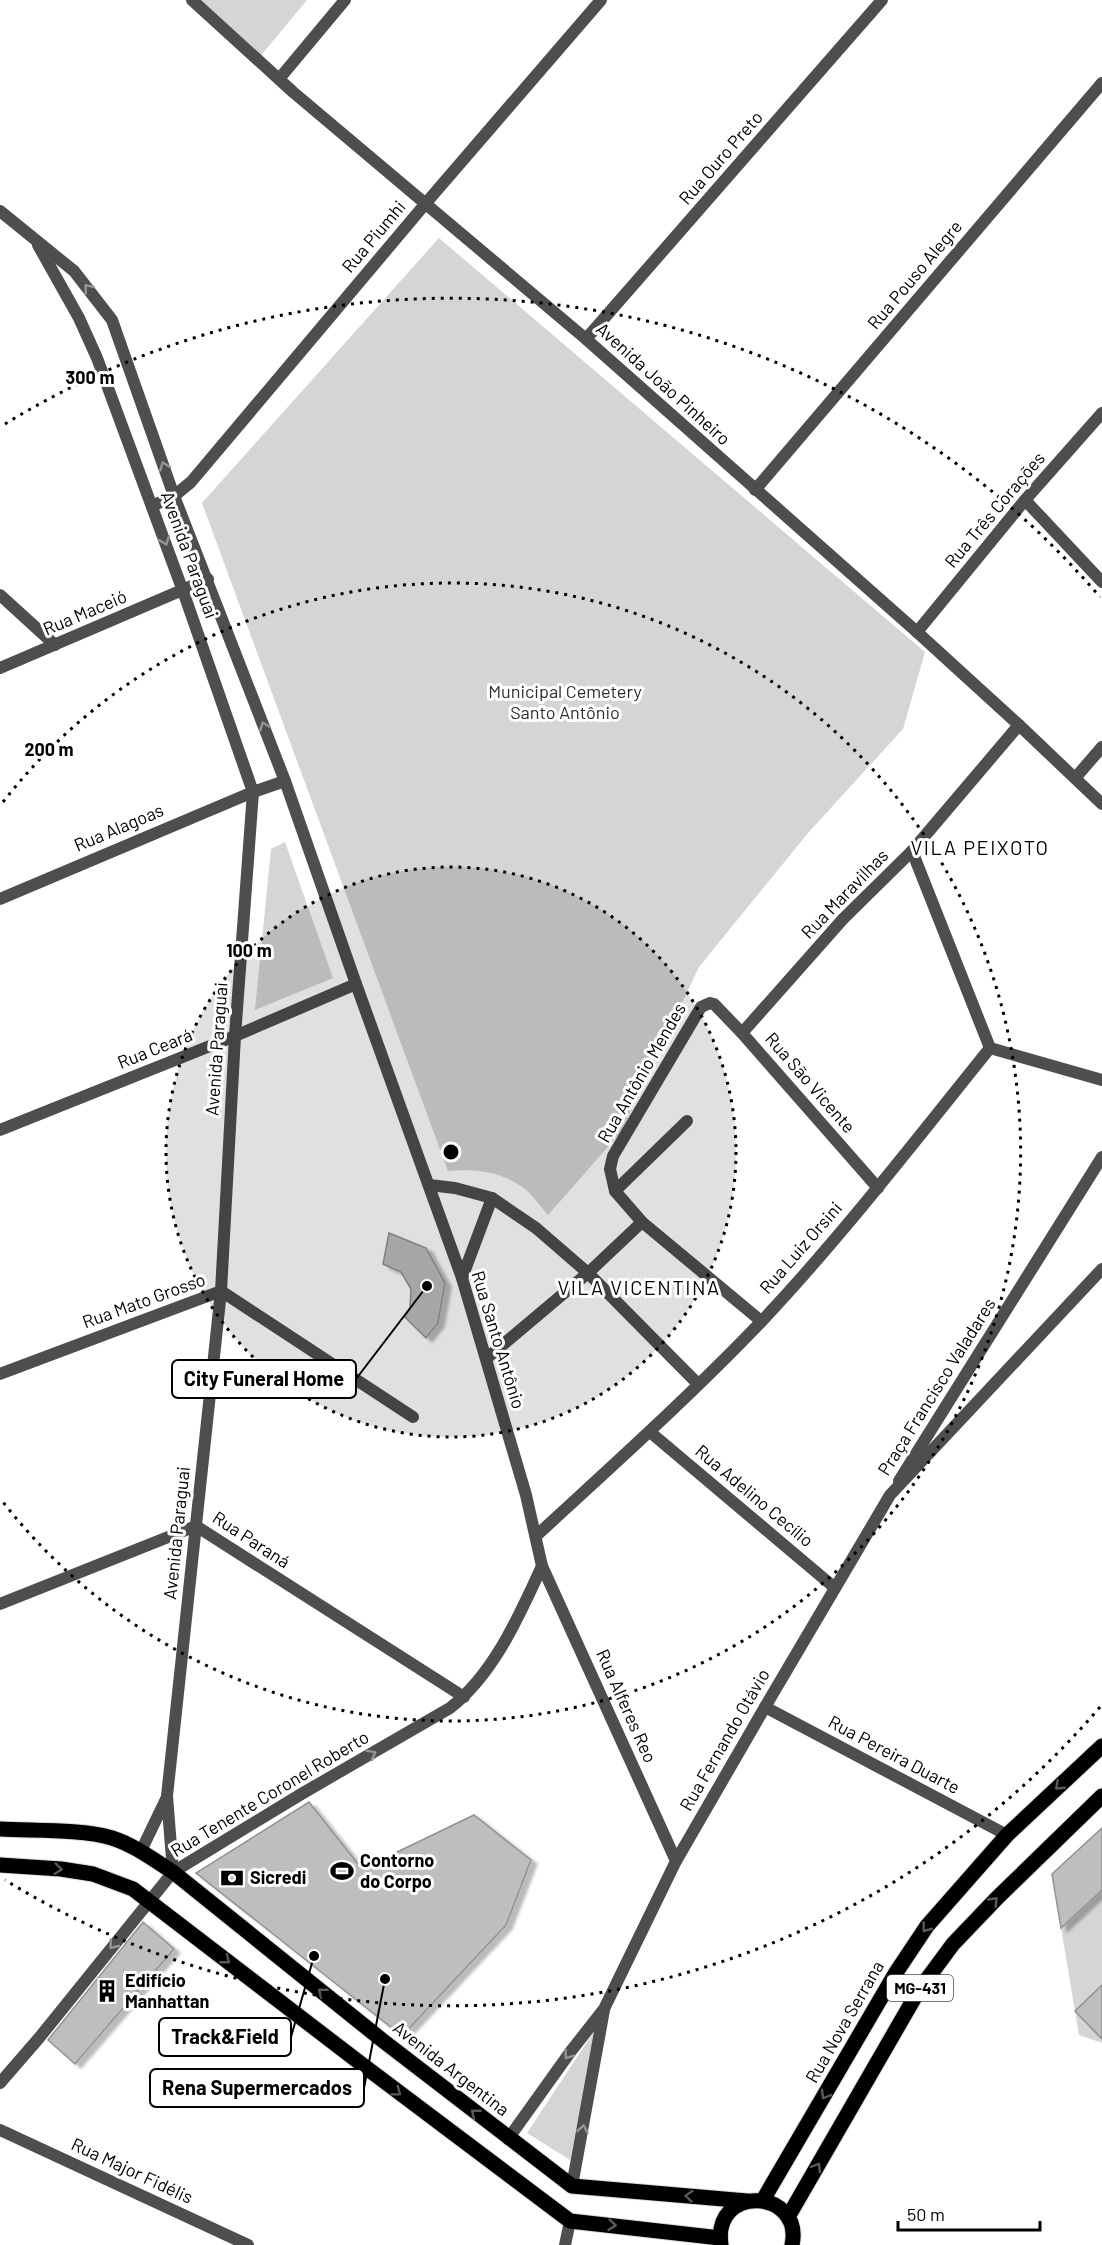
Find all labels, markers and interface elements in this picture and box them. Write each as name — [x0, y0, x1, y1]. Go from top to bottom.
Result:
street label: Rua Ouro Preto — [674, 106, 767, 209]
street label: Rua Piumhi — [337, 196, 410, 277]
street label: Rua Pouso Alegre — [862, 215, 966, 333]
one-way arrow — [84, 284, 95, 295]
street label: Avenida João Pinheiro — [592, 317, 735, 449]
text: 300 m — [66, 366, 114, 388]
street label: Rua Três Corações — [939, 447, 1049, 572]
one-way arrow — [158, 461, 171, 472]
street label: Avenida Paraguai — [157, 488, 223, 621]
one-way arrow — [158, 535, 170, 546]
street label: Rua Maceió — [39, 585, 130, 640]
park label: Municipal Cemetery Santo Antônio — [488, 680, 642, 723]
one-way arrow — [259, 721, 271, 732]
text: 200 m — [24, 738, 74, 760]
street label: Rua Alagoas — [71, 798, 167, 856]
district label: VILA PEIXOTO — [910, 835, 1050, 859]
street label: Rua Maravilhas — [796, 844, 892, 943]
text: 100 m — [226, 939, 272, 961]
street label: Avenida Paraguai — [200, 981, 232, 1116]
street label: Rua Antônio Mendes — [592, 999, 690, 1146]
street label: Rua Ceará — [114, 1023, 195, 1073]
street label: Rua São Vicente — [761, 1028, 860, 1137]
centre of rings — [441, 1142, 461, 1162]
street label: Rua Luiz Orsini — [754, 1197, 846, 1298]
street label: Rua Mato Grosso — [79, 1268, 208, 1333]
street label: Rua Santo Antônio — [468, 1268, 530, 1411]
district label: VILA VICENTINA — [557, 1275, 721, 1299]
street label: Praça Francisco Valadares — [873, 1294, 1000, 1479]
callout: City Funeral Home — [172, 1360, 356, 1398]
text: City Funeral Home — [184, 1366, 344, 1390]
street label: Rua Adelino Cecílio — [691, 1439, 818, 1551]
street label: Avenida Paraguai — [158, 1465, 194, 1601]
street label: Rua Paraná — [209, 1506, 294, 1572]
street label: Rua Alferes Reo — [592, 1645, 662, 1766]
street label: Rua Fernando Otávio — [674, 1664, 774, 1815]
street label: Rua Pereira Duarte — [825, 1710, 964, 1798]
street label: Rua Tenente Coronel Roberto — [166, 1725, 373, 1861]
one-way arrow — [366, 1750, 376, 1761]
one-way arrow — [1056, 1779, 1066, 1790]
place label: Contorno do Corpo — [360, 1849, 434, 1892]
sports icon: Contorno do Corpo — [329, 1858, 355, 1884]
one-way arrow — [54, 1862, 63, 1875]
bank icon: Sicredi — [219, 1865, 245, 1891]
place label: Sicredi — [250, 1866, 306, 1888]
one-way arrow — [987, 1897, 998, 1908]
one-way arrow — [922, 1922, 933, 1933]
one-way arrow — [109, 1938, 120, 1949]
one-way arrow — [220, 1952, 231, 1963]
street label: Rua Nova Serrana — [800, 1956, 888, 2087]
place label: Edifício Manhattan — [125, 1969, 209, 2012]
road number: MG-431 — [887, 1975, 953, 2001]
building icon: Edifício Manhattan — [94, 1978, 120, 2004]
one-way arrow — [318, 1989, 329, 2000]
street label: Avenida Argentina — [389, 2016, 514, 2120]
callout: Track&Field — [159, 2018, 291, 2056]
text: Track&Field — [171, 2024, 279, 2048]
one-way arrow — [564, 2049, 575, 2060]
callout: Rena Supermercados — [150, 2069, 364, 2107]
text: Rena Supermercados — [162, 2075, 352, 2099]
one-way arrow — [391, 2084, 402, 2095]
one-way arrow — [820, 2089, 832, 2099]
one-way arrow — [471, 2110, 482, 2121]
one-way arrow — [576, 2124, 588, 2133]
street label: Rua Major Fidélis — [68, 2132, 197, 2208]
one-way arrow — [810, 2163, 821, 2173]
one-way arrow — [684, 2190, 693, 2203]
scale bar — [898, 2194, 1040, 2232]
text: 50 m — [907, 2203, 945, 2225]
one-way arrow — [608, 2219, 617, 2231]

